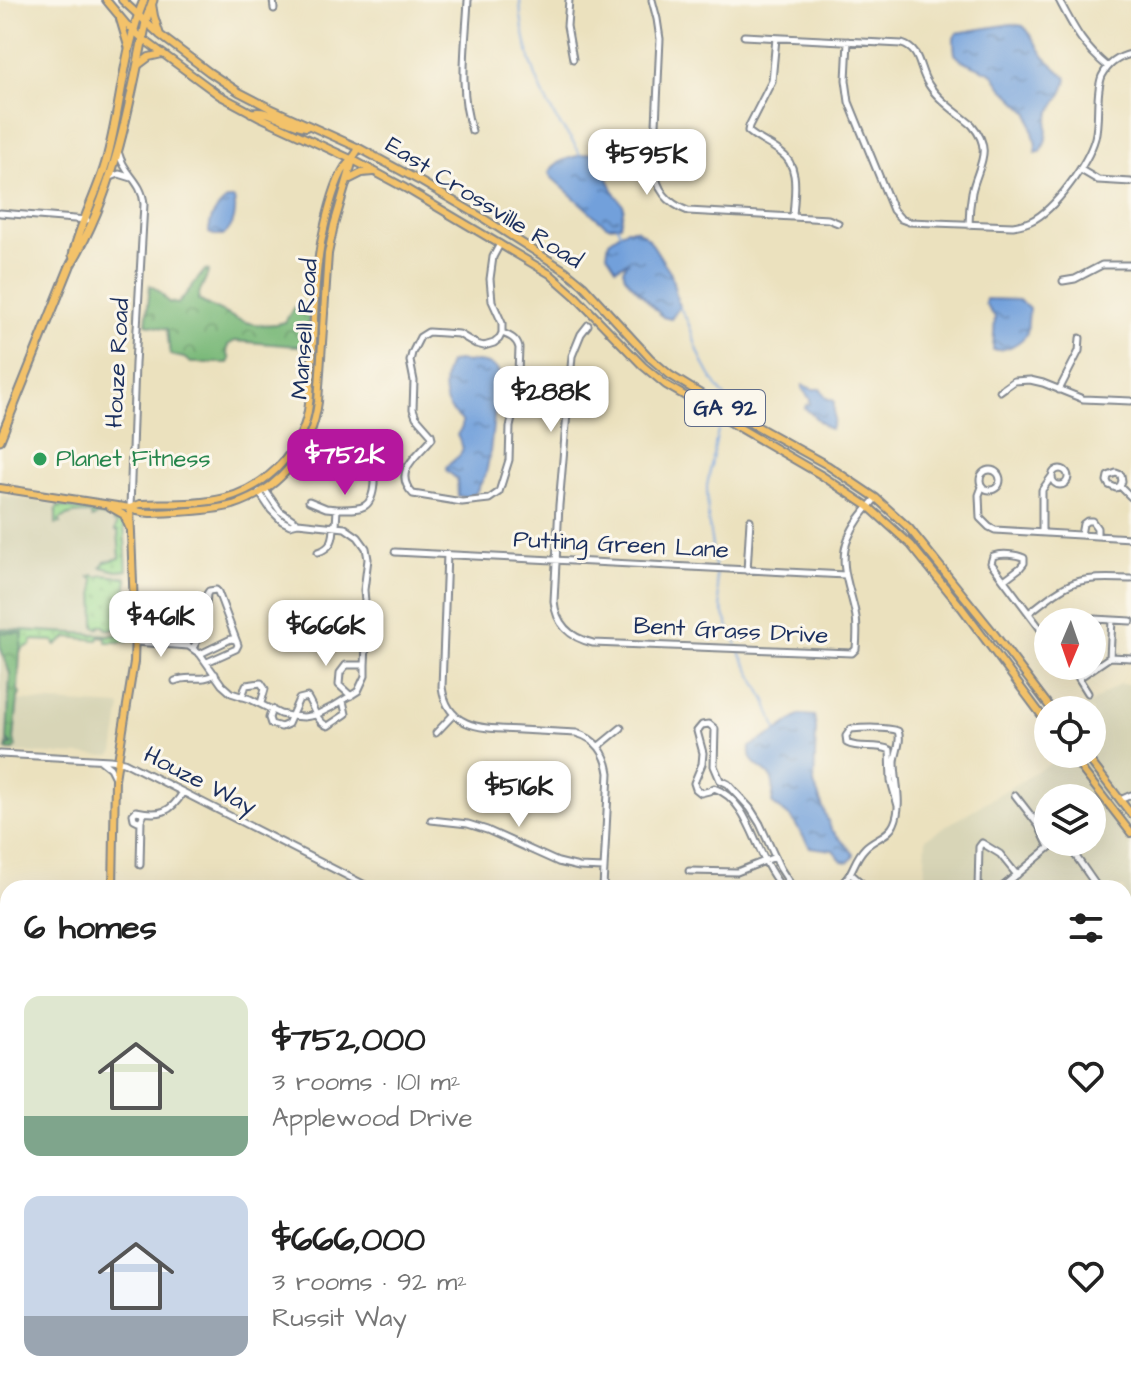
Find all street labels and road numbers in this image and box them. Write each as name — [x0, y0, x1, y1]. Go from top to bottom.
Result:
street label: East Crossville Road — [379, 128, 589, 278]
street label: Mansell Road — [283, 257, 327, 401]
street label: Houze Road — [98, 297, 138, 429]
road number: GA 92 — [685, 390, 765, 426]
street label: Putting Green Lane — [512, 522, 730, 569]
street label: Bent Grass Drive — [633, 609, 829, 653]
street label: Houze Way — [137, 738, 262, 825]

